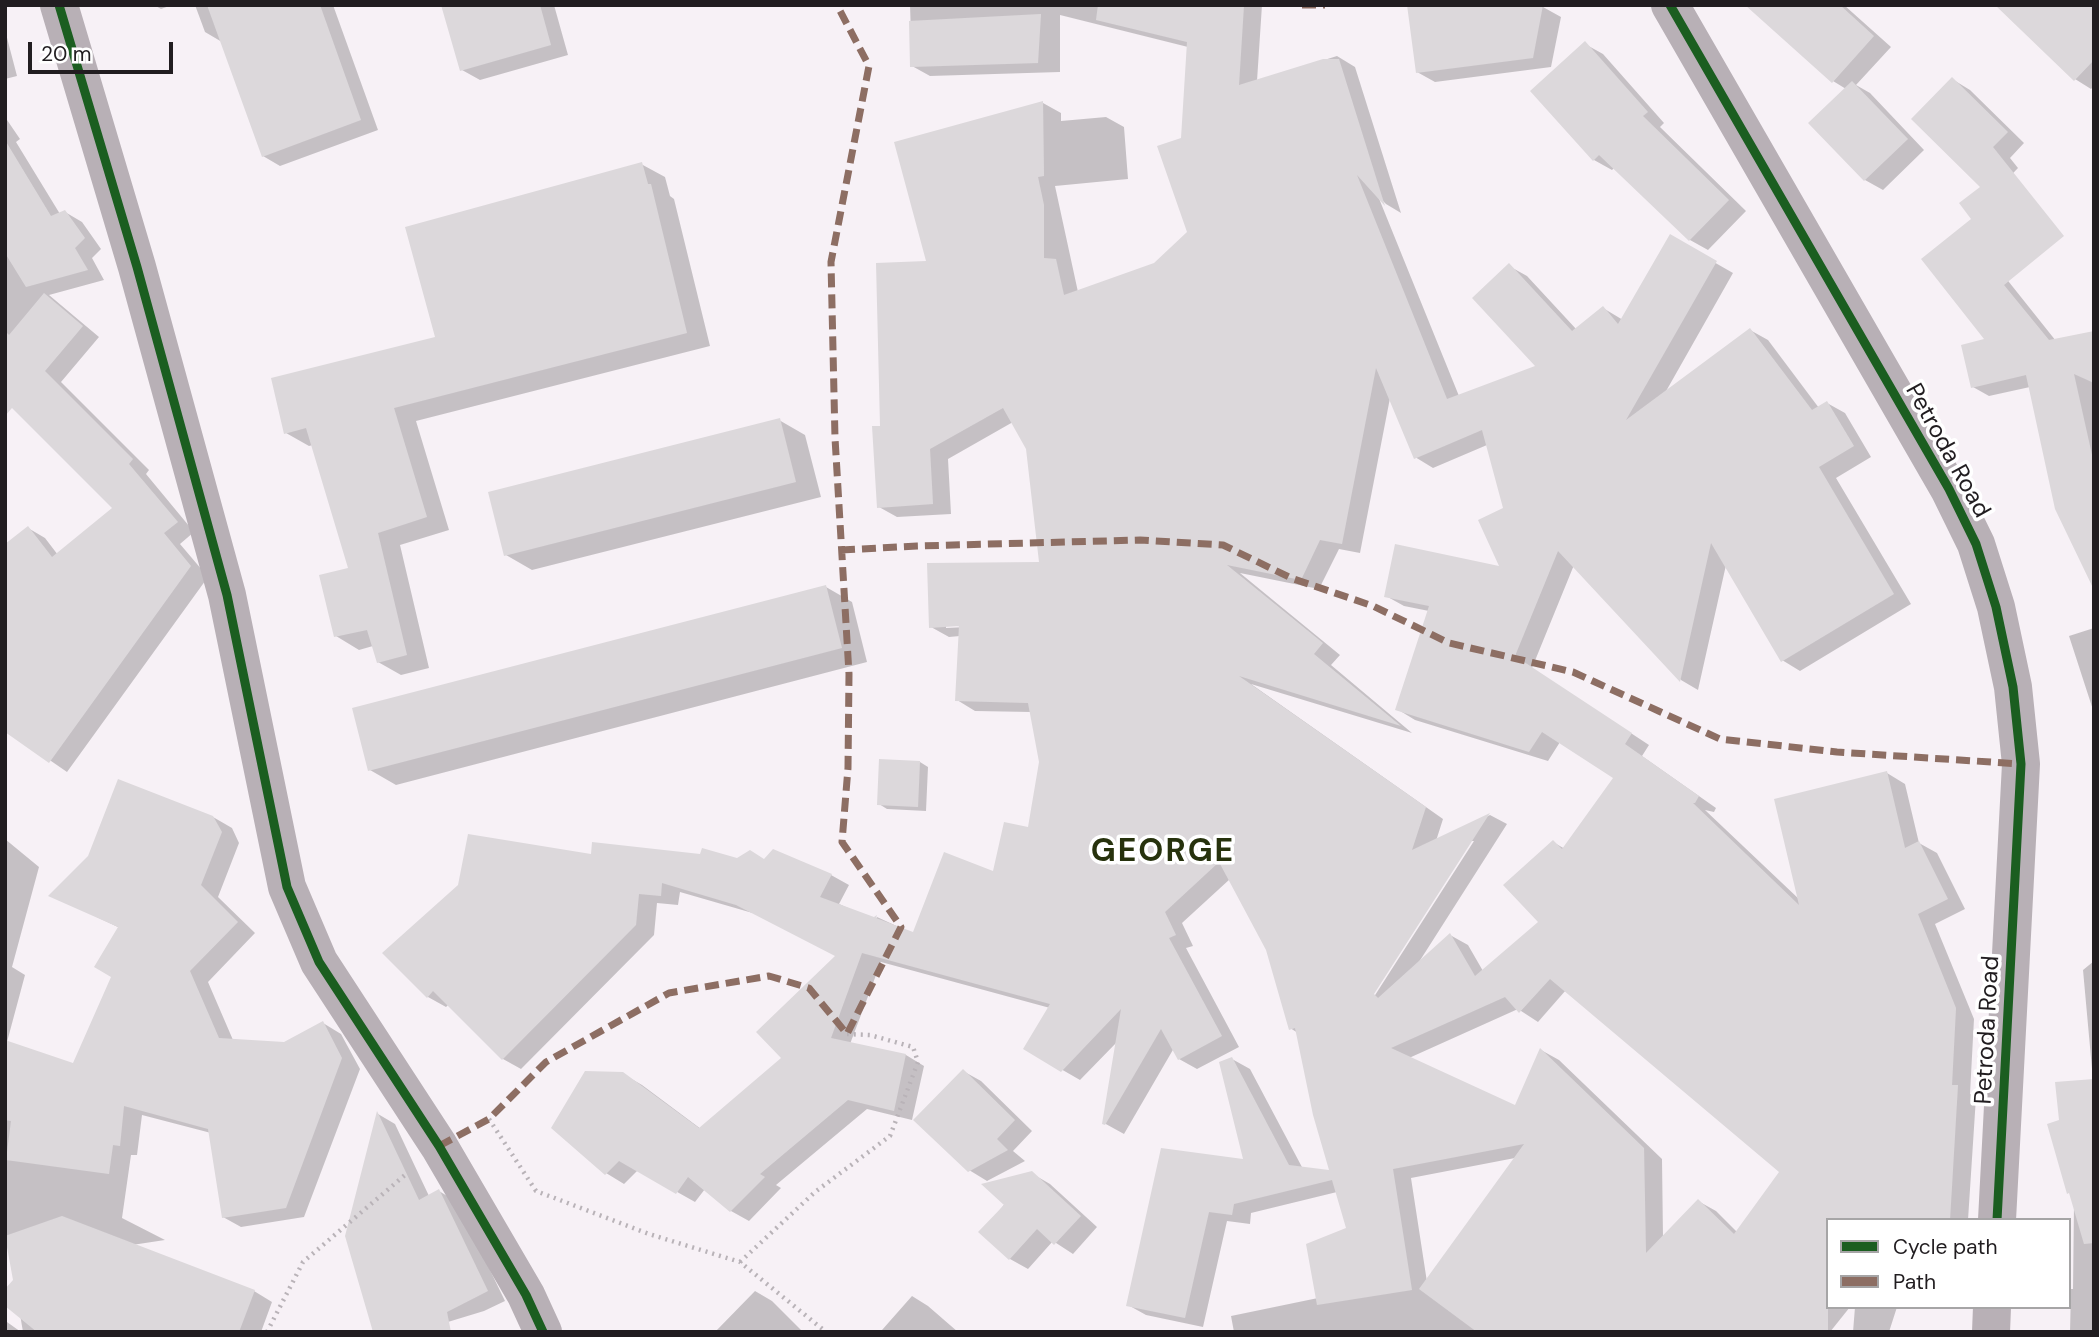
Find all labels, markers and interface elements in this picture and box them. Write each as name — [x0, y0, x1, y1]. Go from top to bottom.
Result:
scale bar — [32, 28, 177, 72]
text: 20 m — [41, 40, 92, 68]
street label: Petroda Road — [1898, 379, 1996, 523]
district label: GEORGE — [1092, 834, 1234, 872]
street label: Petroda Road — [1970, 955, 2006, 1105]
legend — [1826, 1218, 2071, 1309]
text: Cycle path — [1893, 1233, 1998, 1261]
text: Path — [1893, 1268, 1936, 1296]

